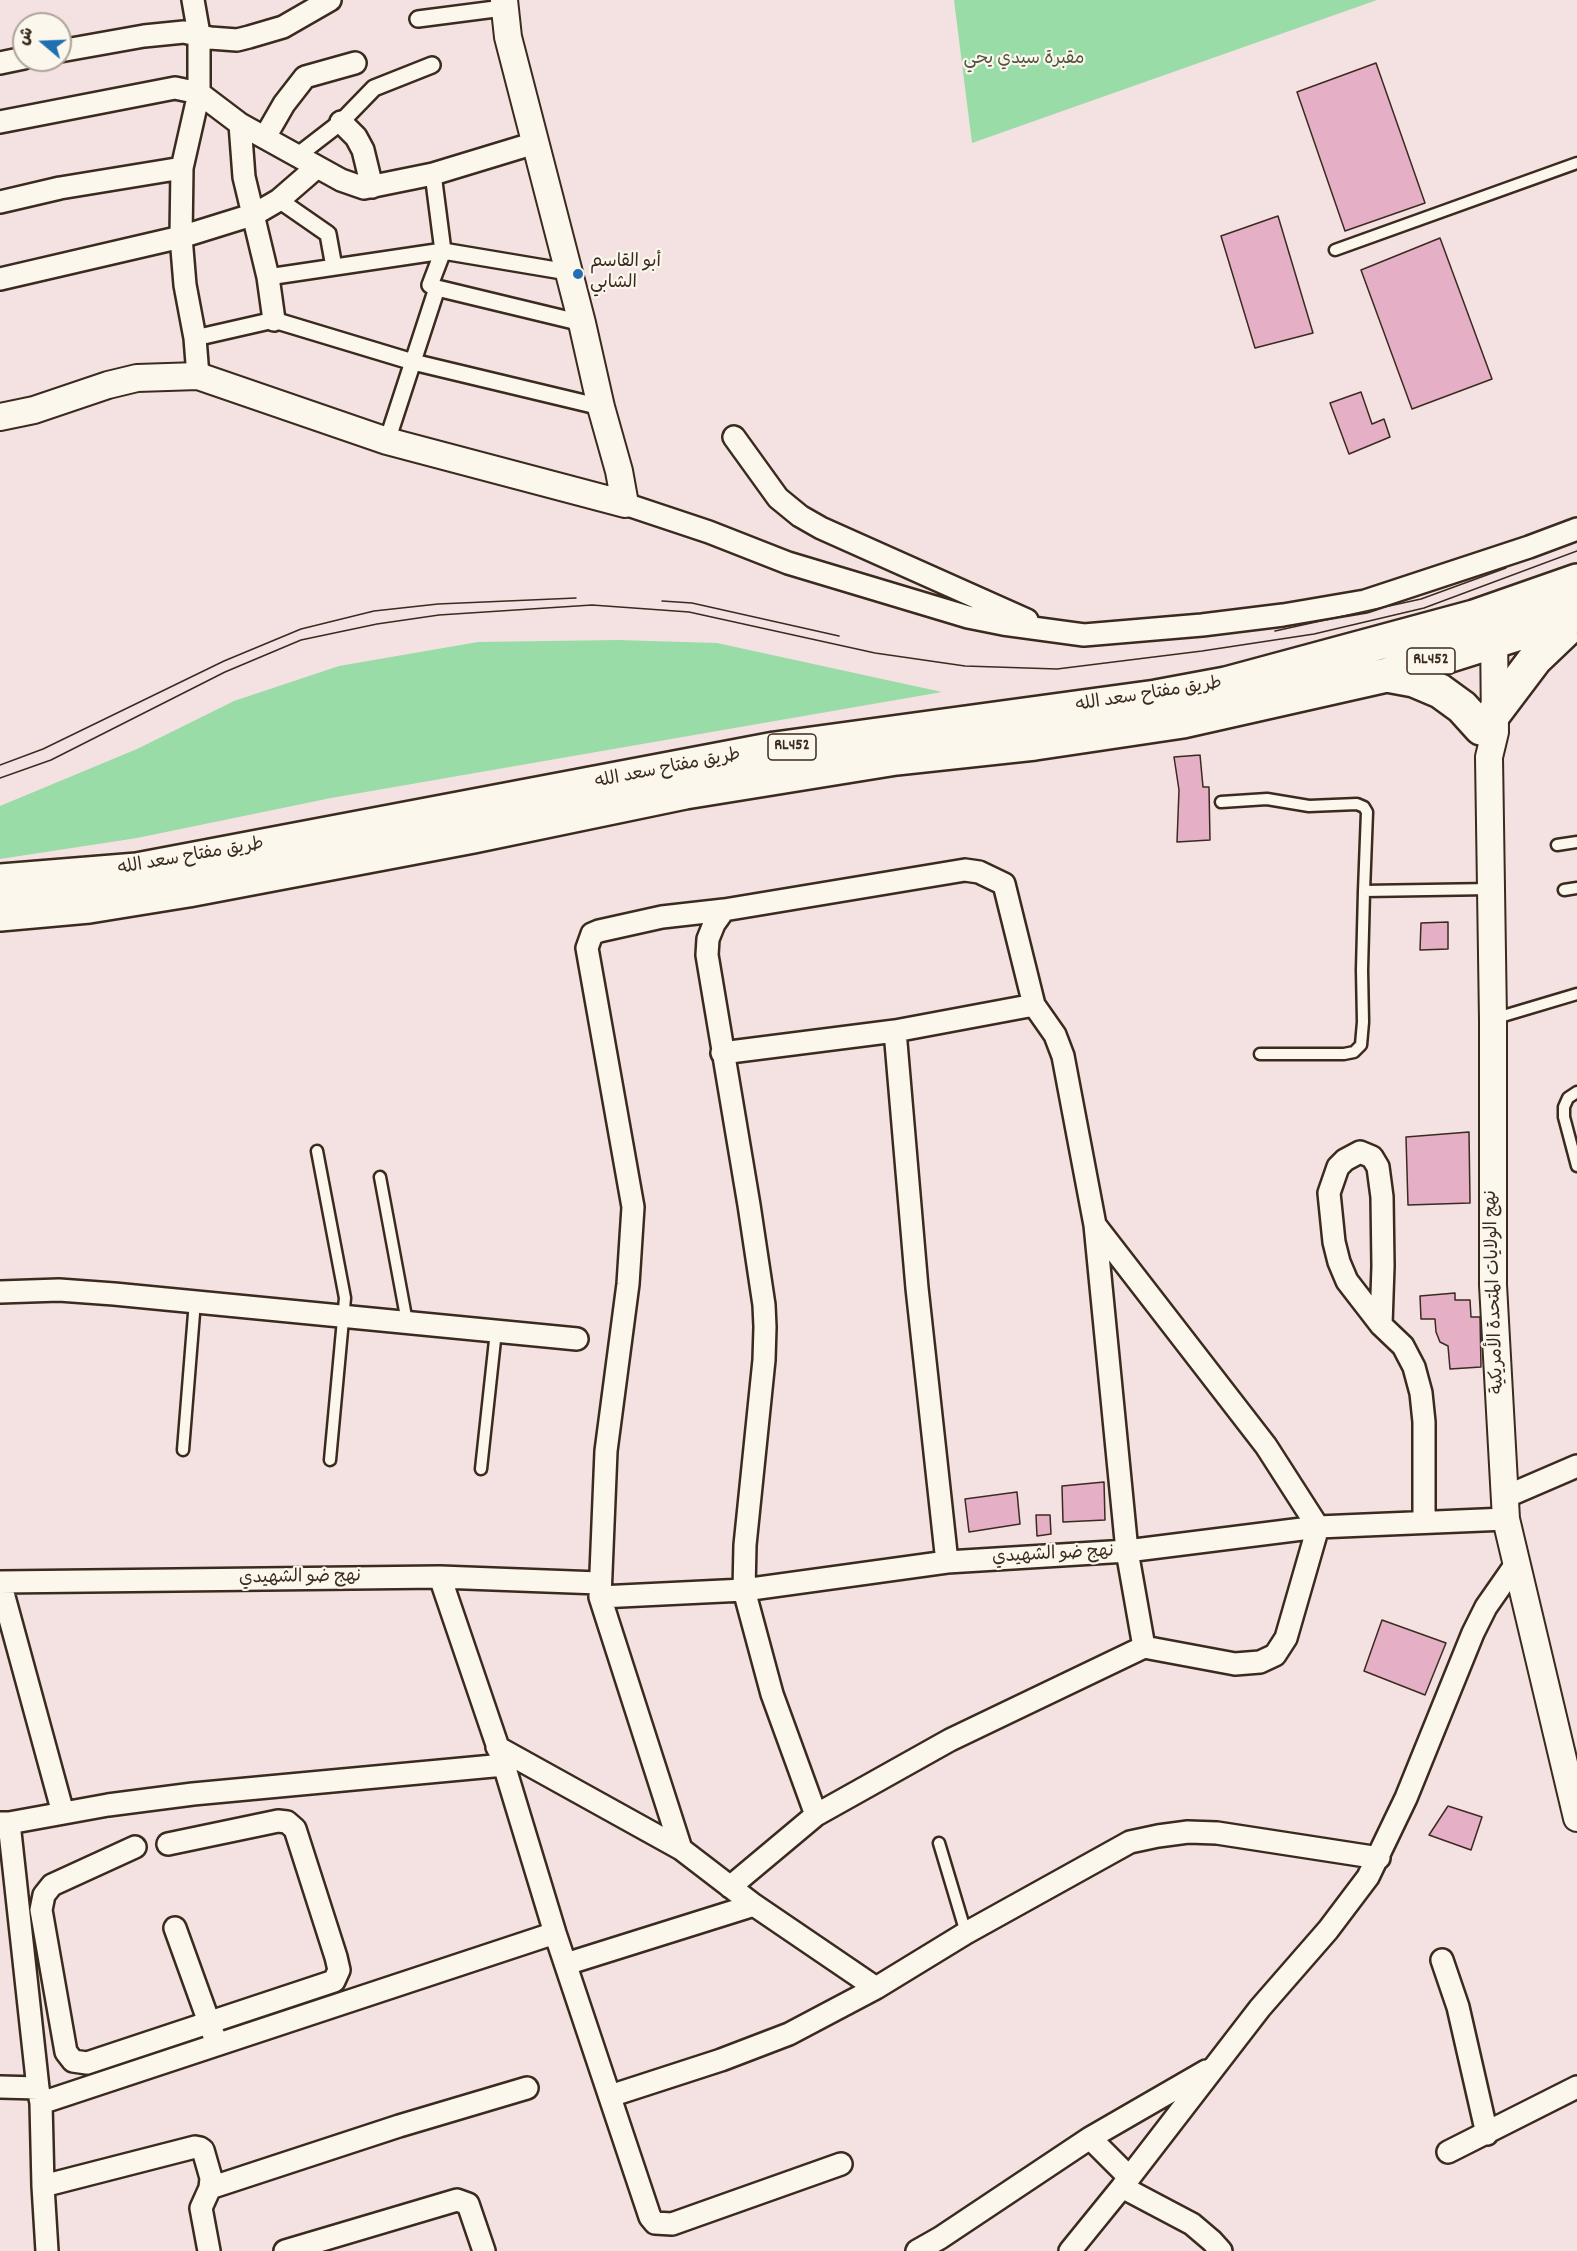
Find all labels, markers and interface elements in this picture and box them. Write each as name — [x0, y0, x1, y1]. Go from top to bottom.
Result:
north arrow — [12, 12, 72, 72]
text: ش — [13, 25, 40, 49]
park label: مقبرة سيدي يحي — [964, 50, 1084, 72]
place label: أبو القاسم الشابي — [590, 253, 661, 296]
marker: أبو القاسم الشابي — [571, 267, 585, 281]
road number: RL452 — [1407, 648, 1455, 674]
street label: طريق مفتاح سعد الله — [1074, 674, 1224, 718]
road number: RL452 — [768, 734, 816, 760]
street label: طريق مفتاح سعد الله — [593, 745, 743, 795]
street label: طريق مفتاح سعد الله — [116, 835, 266, 881]
street label: نهج الولايات المتحدة الأمريكية — [1482, 1190, 1510, 1394]
street label: نهج ضو الشهيدي — [992, 1542, 1114, 1570]
street label: نهج ضو الشهيدي — [239, 1567, 361, 1591]

